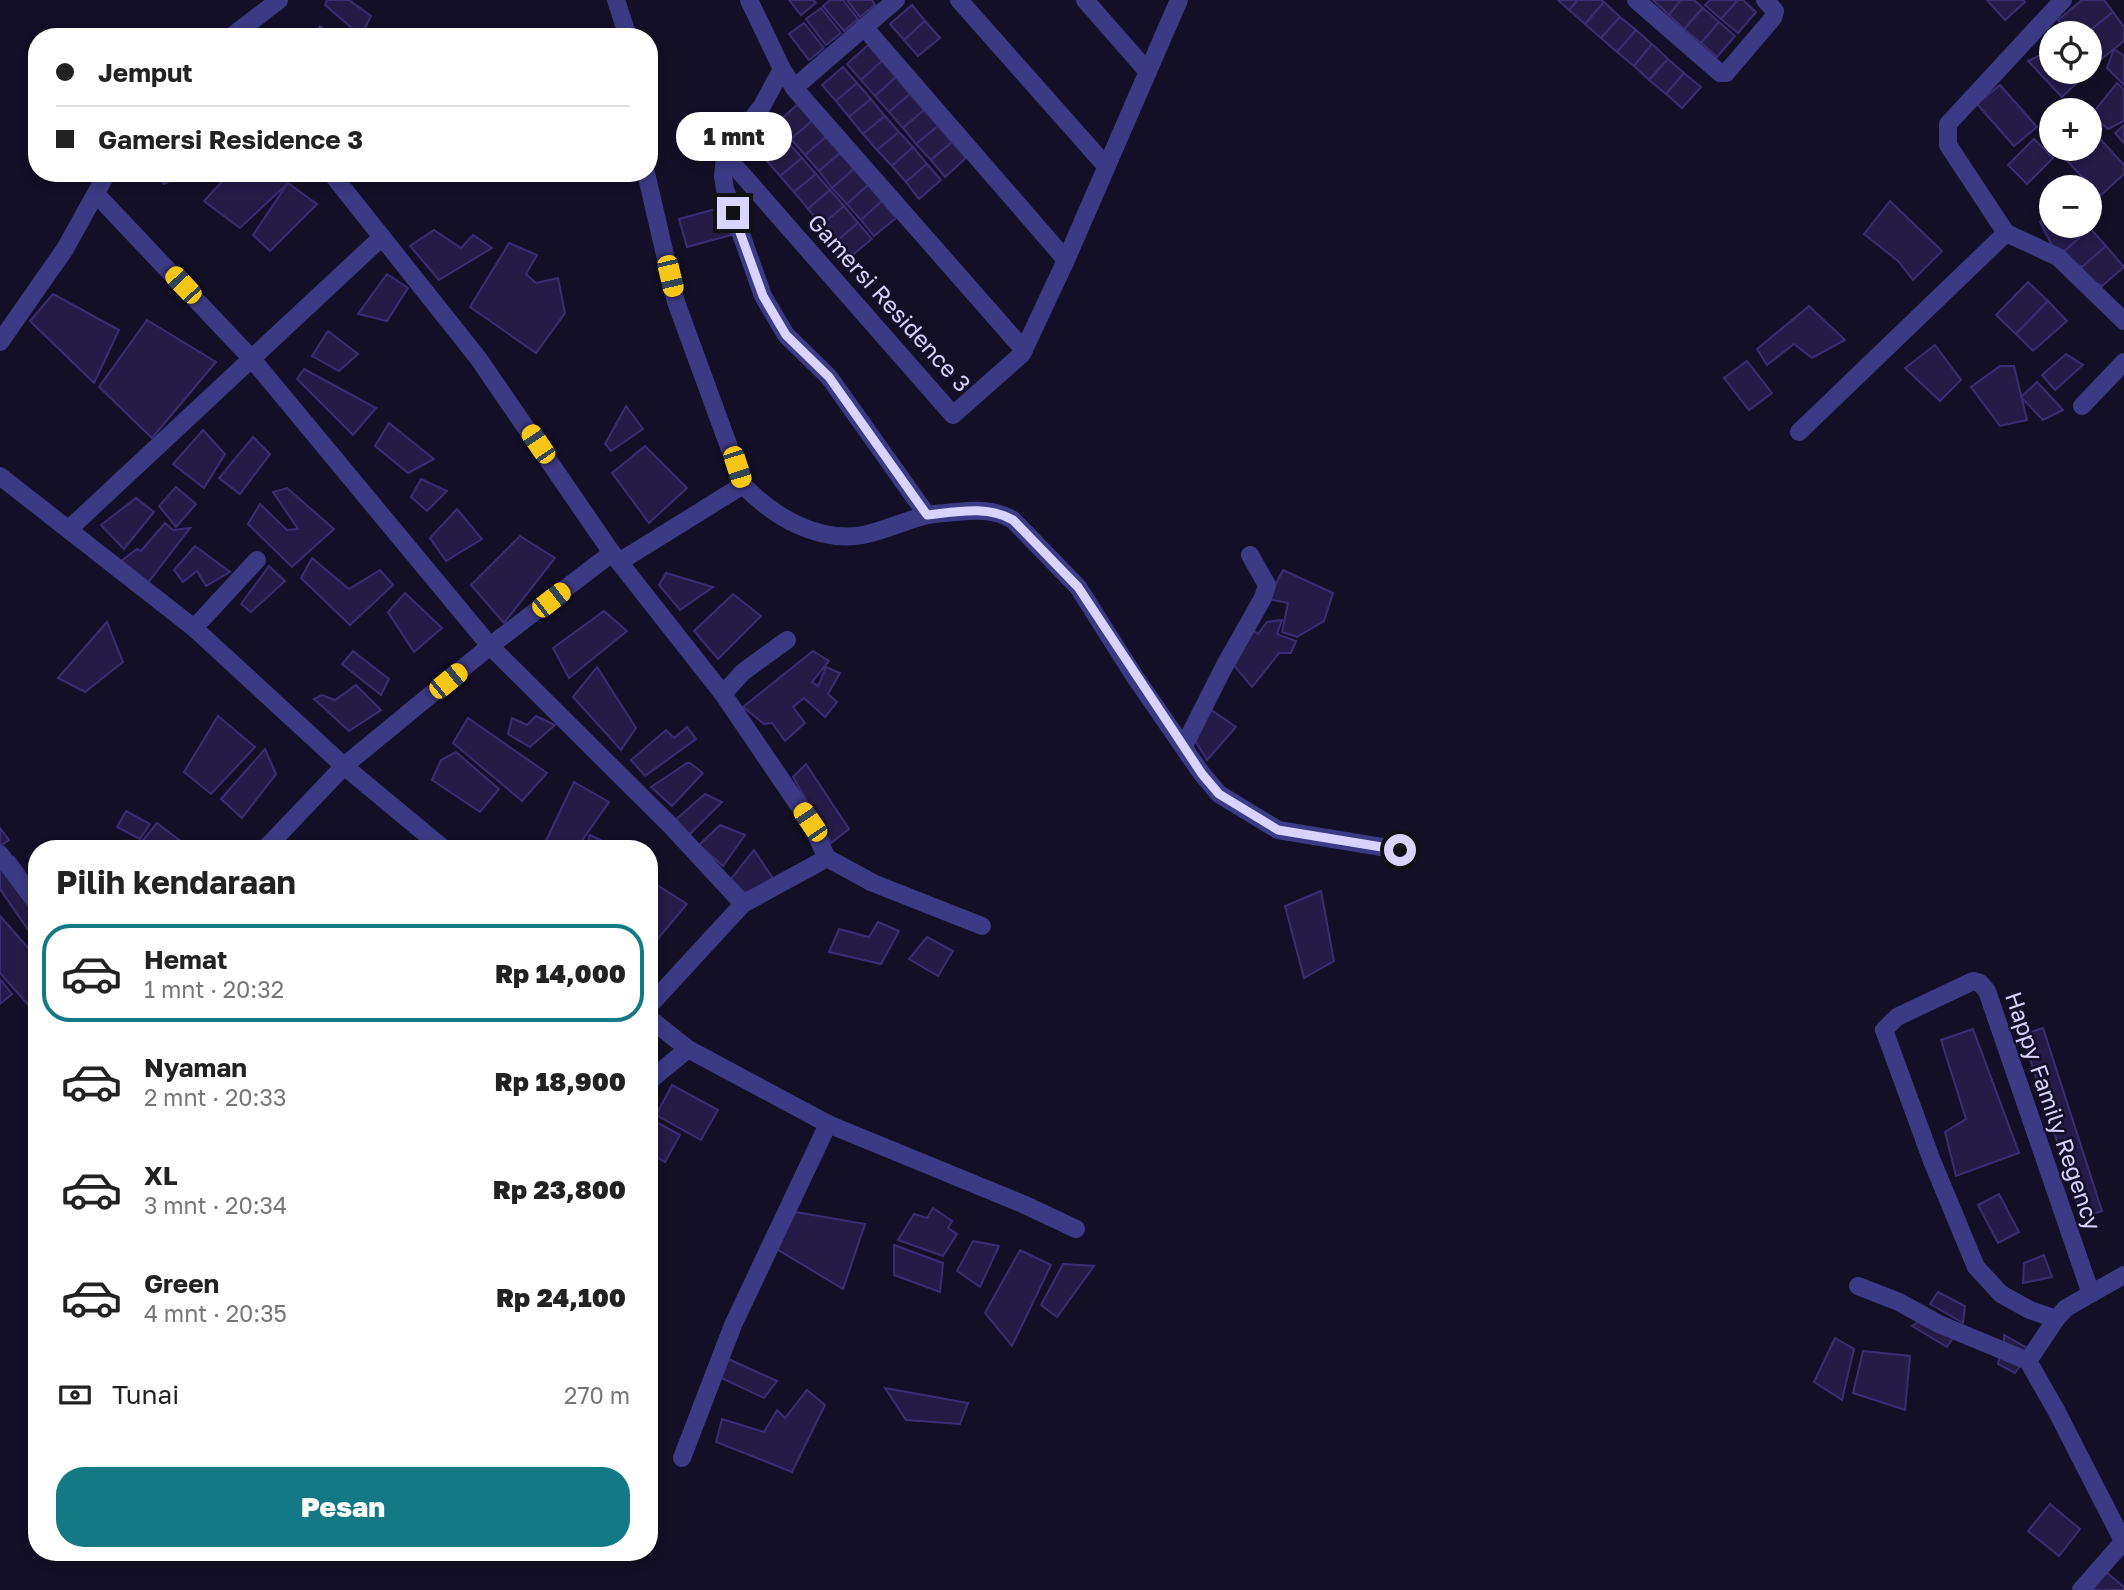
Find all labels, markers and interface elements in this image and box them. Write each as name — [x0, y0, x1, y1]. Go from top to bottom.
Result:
map controls — [2039, 21, 2102, 238]
button: locate — [2039, 21, 2102, 84]
text: Jemput — [98, 57, 193, 88]
button: + — [2039, 98, 2102, 161]
callout: 1 mnt — [675, 111, 791, 160]
text: 1 mnt — [703, 122, 765, 150]
text: Gamersi Residence 3 — [98, 124, 363, 155]
button: − — [2039, 175, 2102, 238]
route end — [717, 197, 749, 229]
street label: Gamersi Residence 3 — [802, 208, 977, 397]
car — [656, 253, 685, 299]
car — [161, 262, 206, 308]
car — [518, 421, 559, 467]
car — [721, 444, 754, 490]
car — [528, 579, 575, 621]
car — [426, 660, 471, 702]
car — [790, 799, 831, 845]
route start — [1384, 834, 1416, 866]
text: Pilih kendaraan — [56, 863, 296, 901]
icon: car — [60, 942, 123, 1005]
text: Hemat — [144, 944, 227, 975]
text: Rp 14,000 — [495, 958, 626, 989]
text: 1 mnt · 20:32 — [144, 975, 284, 1003]
street label: Happy Family Regency — [2000, 988, 2108, 1234]
icon: car — [60, 1050, 123, 1113]
text: Nyaman — [144, 1052, 247, 1083]
text: Rp 18,900 — [495, 1066, 626, 1097]
text: 2 mnt · 20:33 — [144, 1083, 286, 1111]
icon: car — [60, 1158, 123, 1221]
text: XL — [144, 1160, 178, 1191]
text: Rp 23,800 — [493, 1174, 626, 1205]
text: 3 mnt · 20:34 — [144, 1191, 287, 1219]
icon: car — [60, 1266, 123, 1329]
text: Green — [144, 1268, 219, 1299]
text: Rp 24,100 — [496, 1282, 626, 1313]
text: 4 mnt · 20:35 — [144, 1299, 287, 1327]
icon: cash — [56, 1376, 94, 1414]
text: Tunai — [112, 1379, 179, 1410]
text: 270 m — [564, 1381, 630, 1409]
button: Pesan — [56, 1467, 630, 1547]

